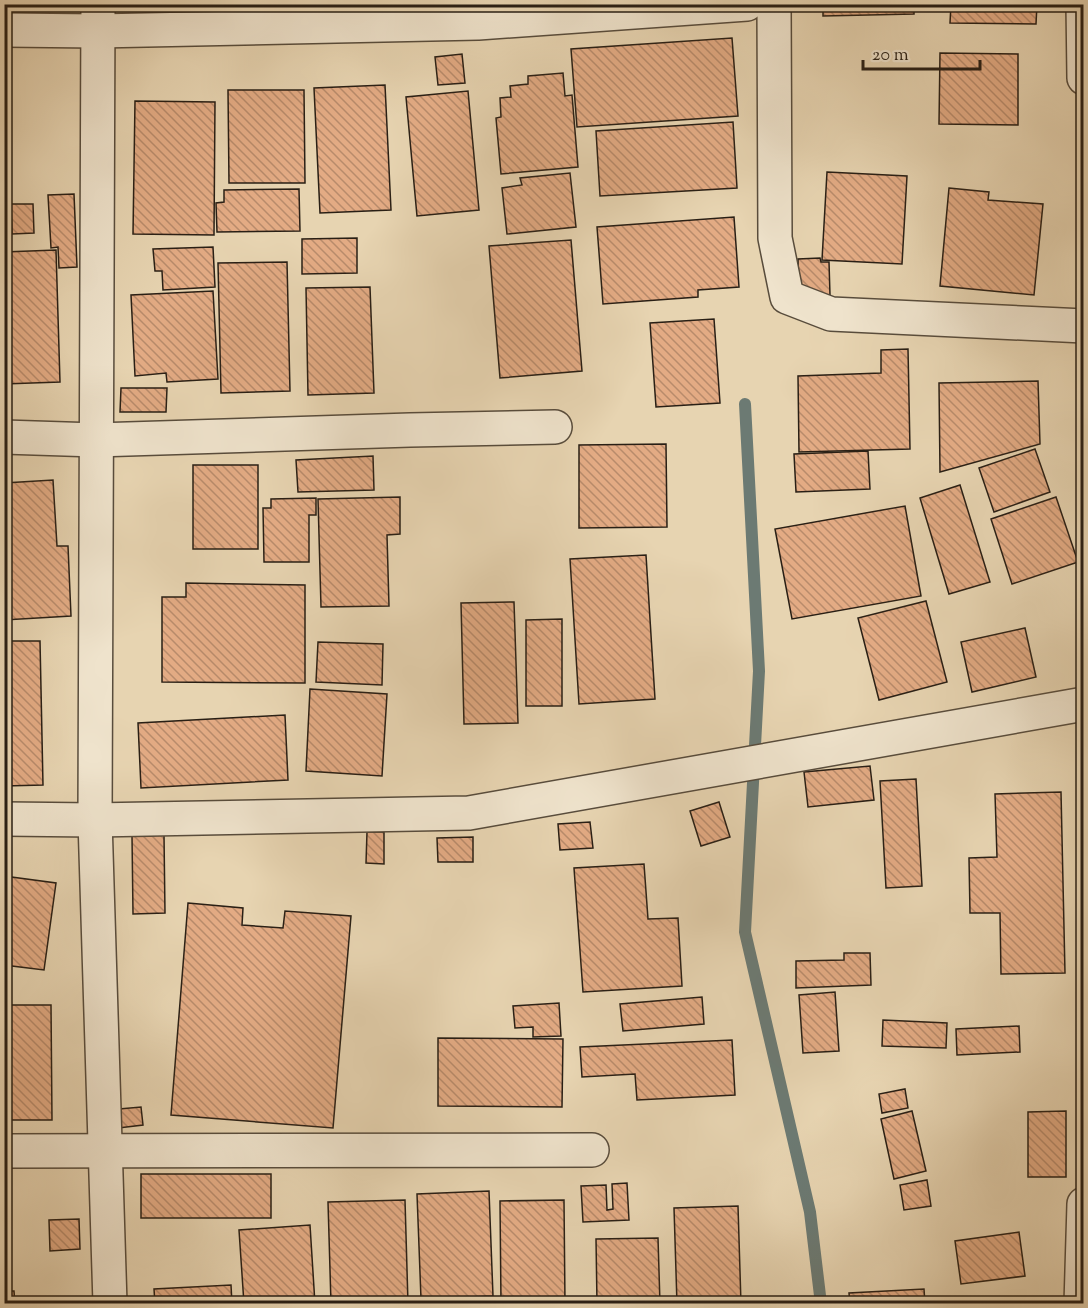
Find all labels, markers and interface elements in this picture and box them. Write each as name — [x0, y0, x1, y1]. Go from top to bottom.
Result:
scale bar — [863, 33, 980, 71]
text: 20 m — [872, 43, 909, 69]

